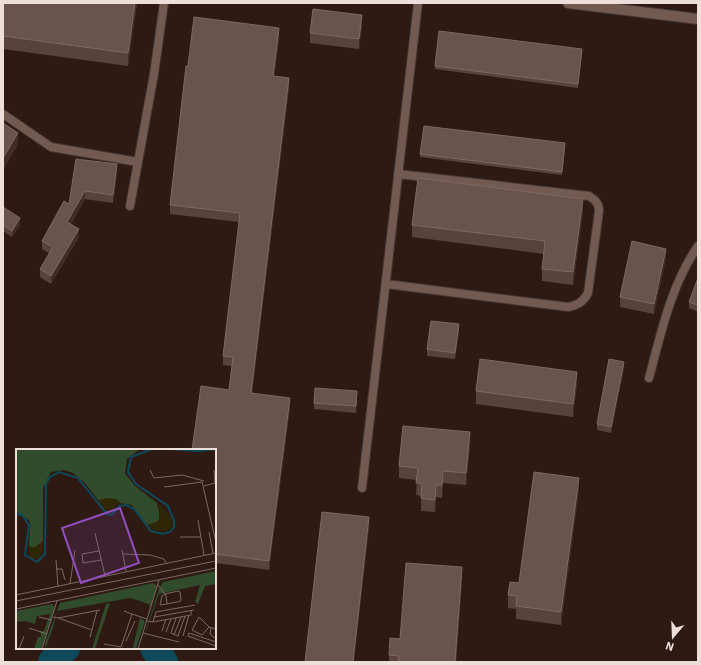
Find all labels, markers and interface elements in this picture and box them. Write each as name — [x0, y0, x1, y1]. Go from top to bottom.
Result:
inset map — [16, 449, 216, 649]
north arrow — [653, 617, 693, 657]
text: N — [664, 639, 676, 654]

